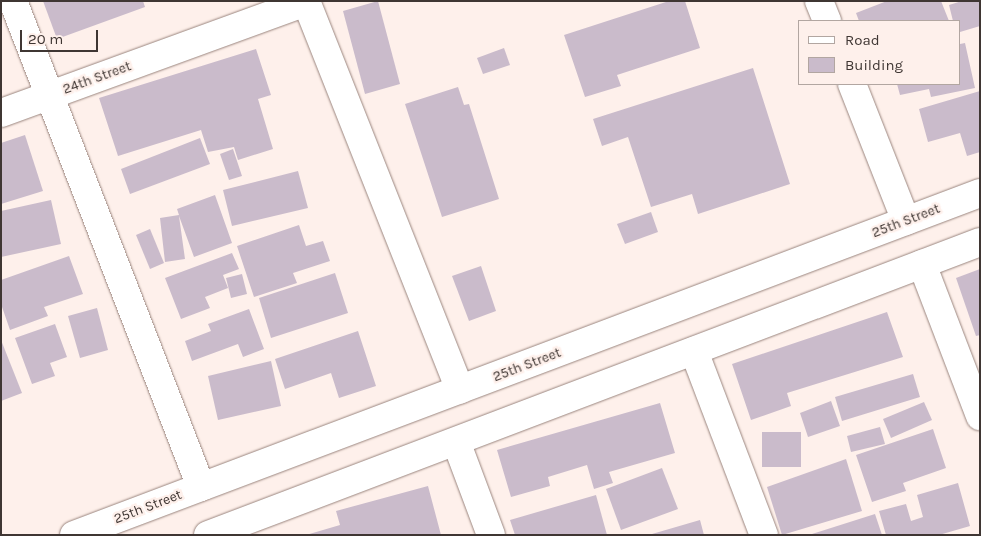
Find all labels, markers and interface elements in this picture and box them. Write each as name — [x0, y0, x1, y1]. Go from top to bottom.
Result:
scale bar — [22, 20, 100, 52]
legend — [798, 20, 961, 85]
text: 20 m — [28, 30, 63, 48]
text: Road — [845, 31, 880, 49]
text: Building — [845, 56, 903, 74]
street label: 24th Street — [61, 58, 133, 98]
street label: 25th Street — [870, 200, 942, 242]
street label: 25th Street — [491, 344, 563, 386]
street label: 25th Street — [112, 486, 184, 528]

